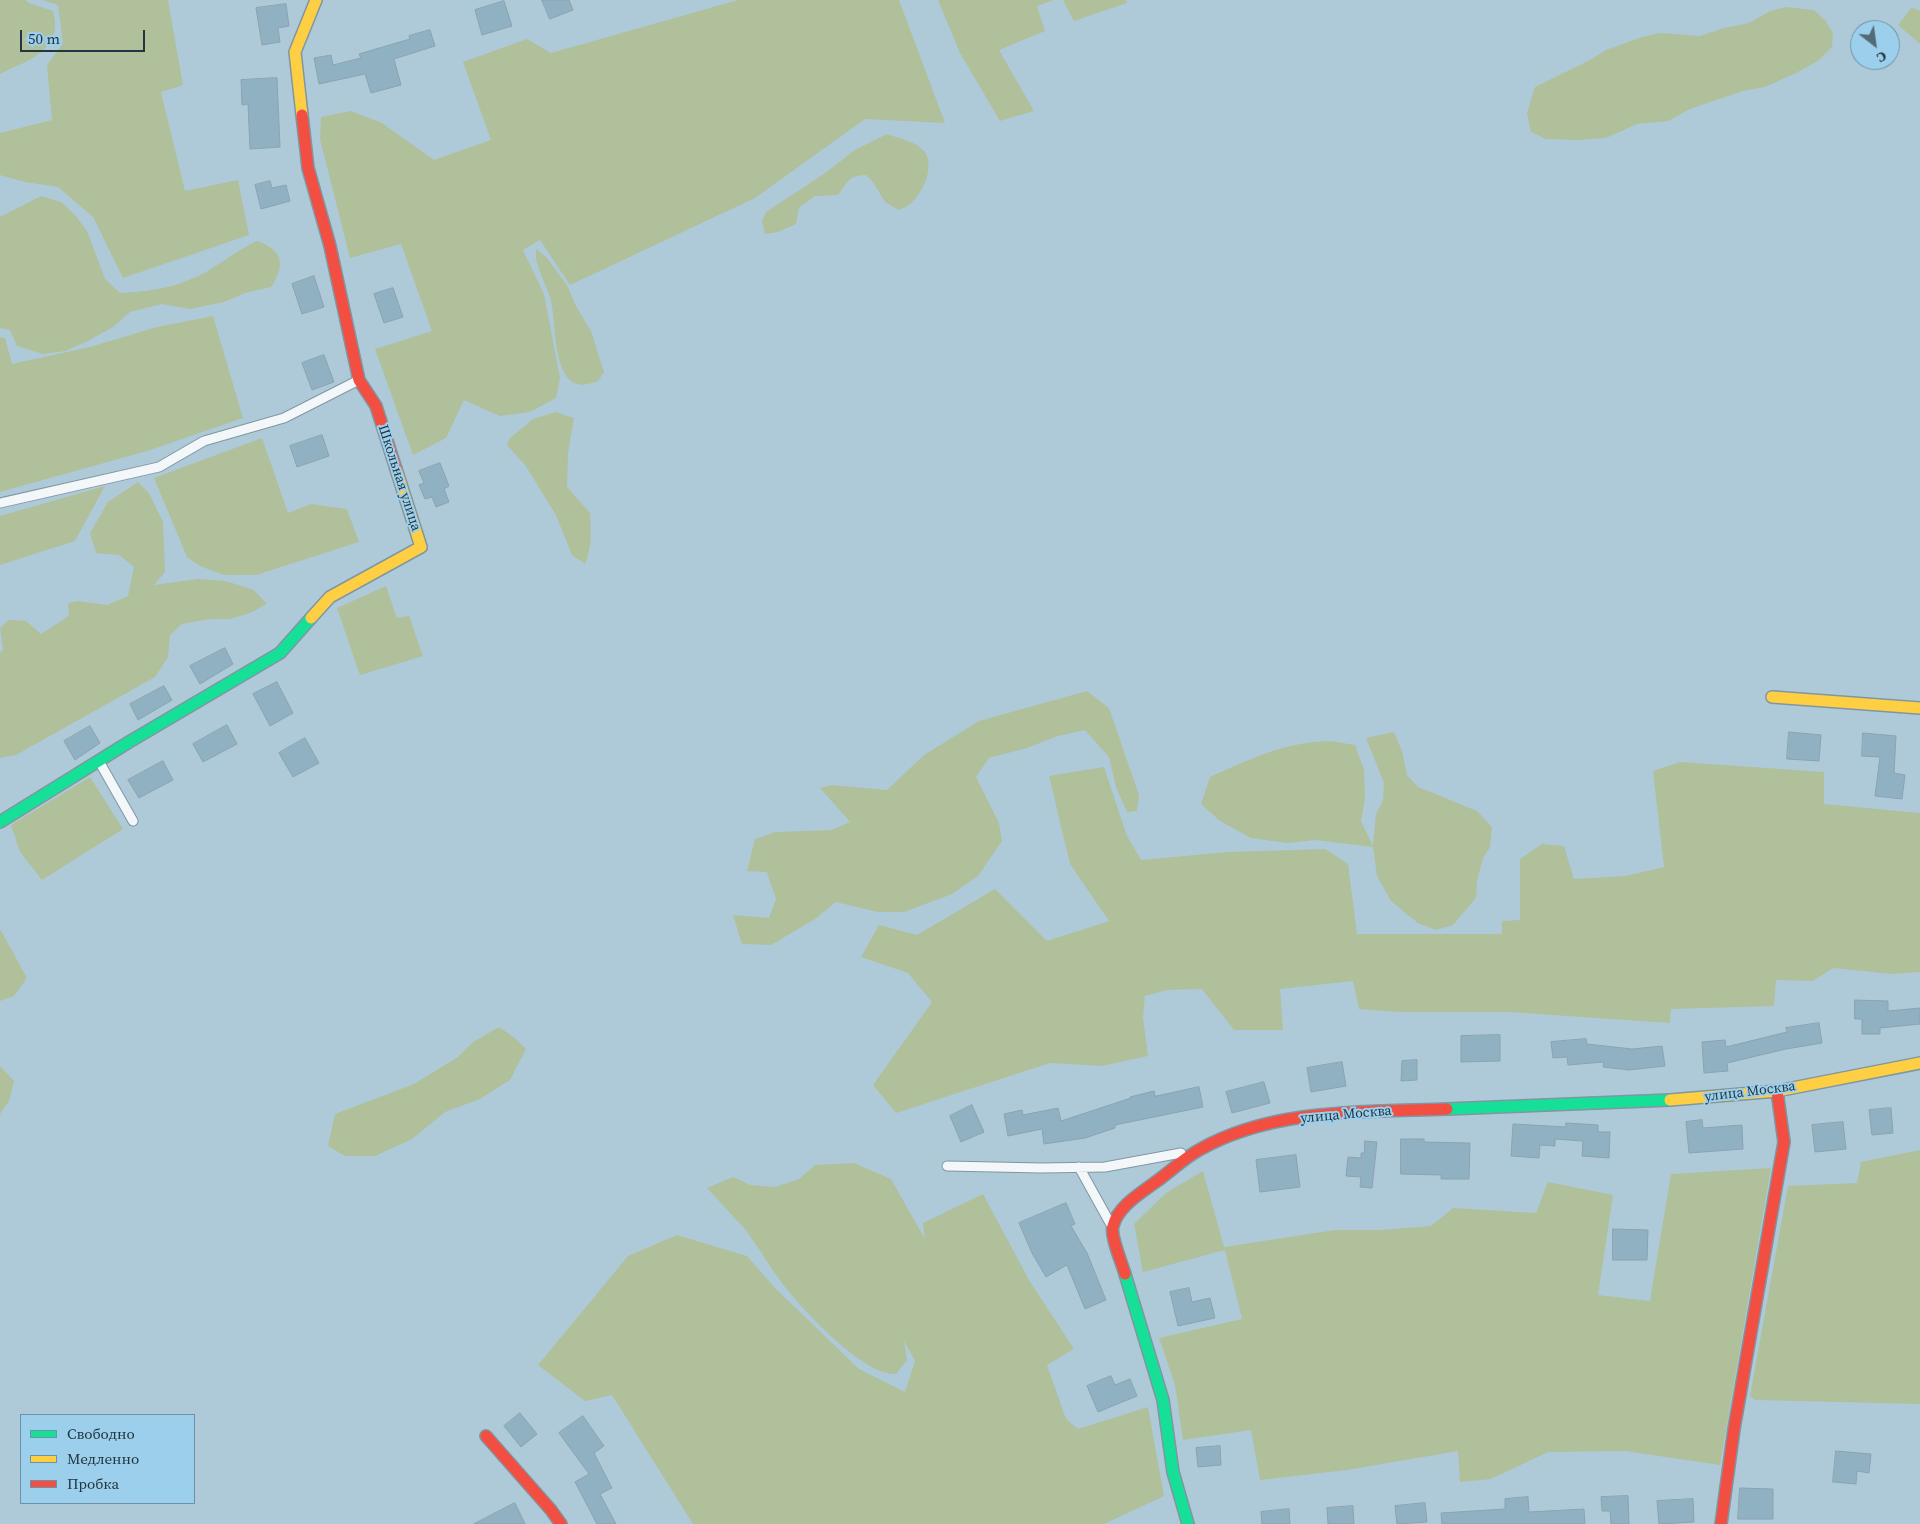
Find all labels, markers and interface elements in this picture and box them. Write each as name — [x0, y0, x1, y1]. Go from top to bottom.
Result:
scale bar — [22, 20, 148, 52]
north arrow — [1850, 20, 1900, 70]
text: 50 m — [28, 28, 60, 49]
text: С — [1873, 46, 1891, 68]
street label: Школьная улица — [374, 423, 424, 533]
street label: улица Москва — [1704, 1078, 1796, 1106]
street label: улица Москва — [1300, 1103, 1392, 1127]
legend — [20, 1414, 195, 1504]
text: Свободно — [67, 1423, 135, 1444]
text: Медленно — [67, 1448, 139, 1469]
text: Пробка — [67, 1473, 119, 1494]

